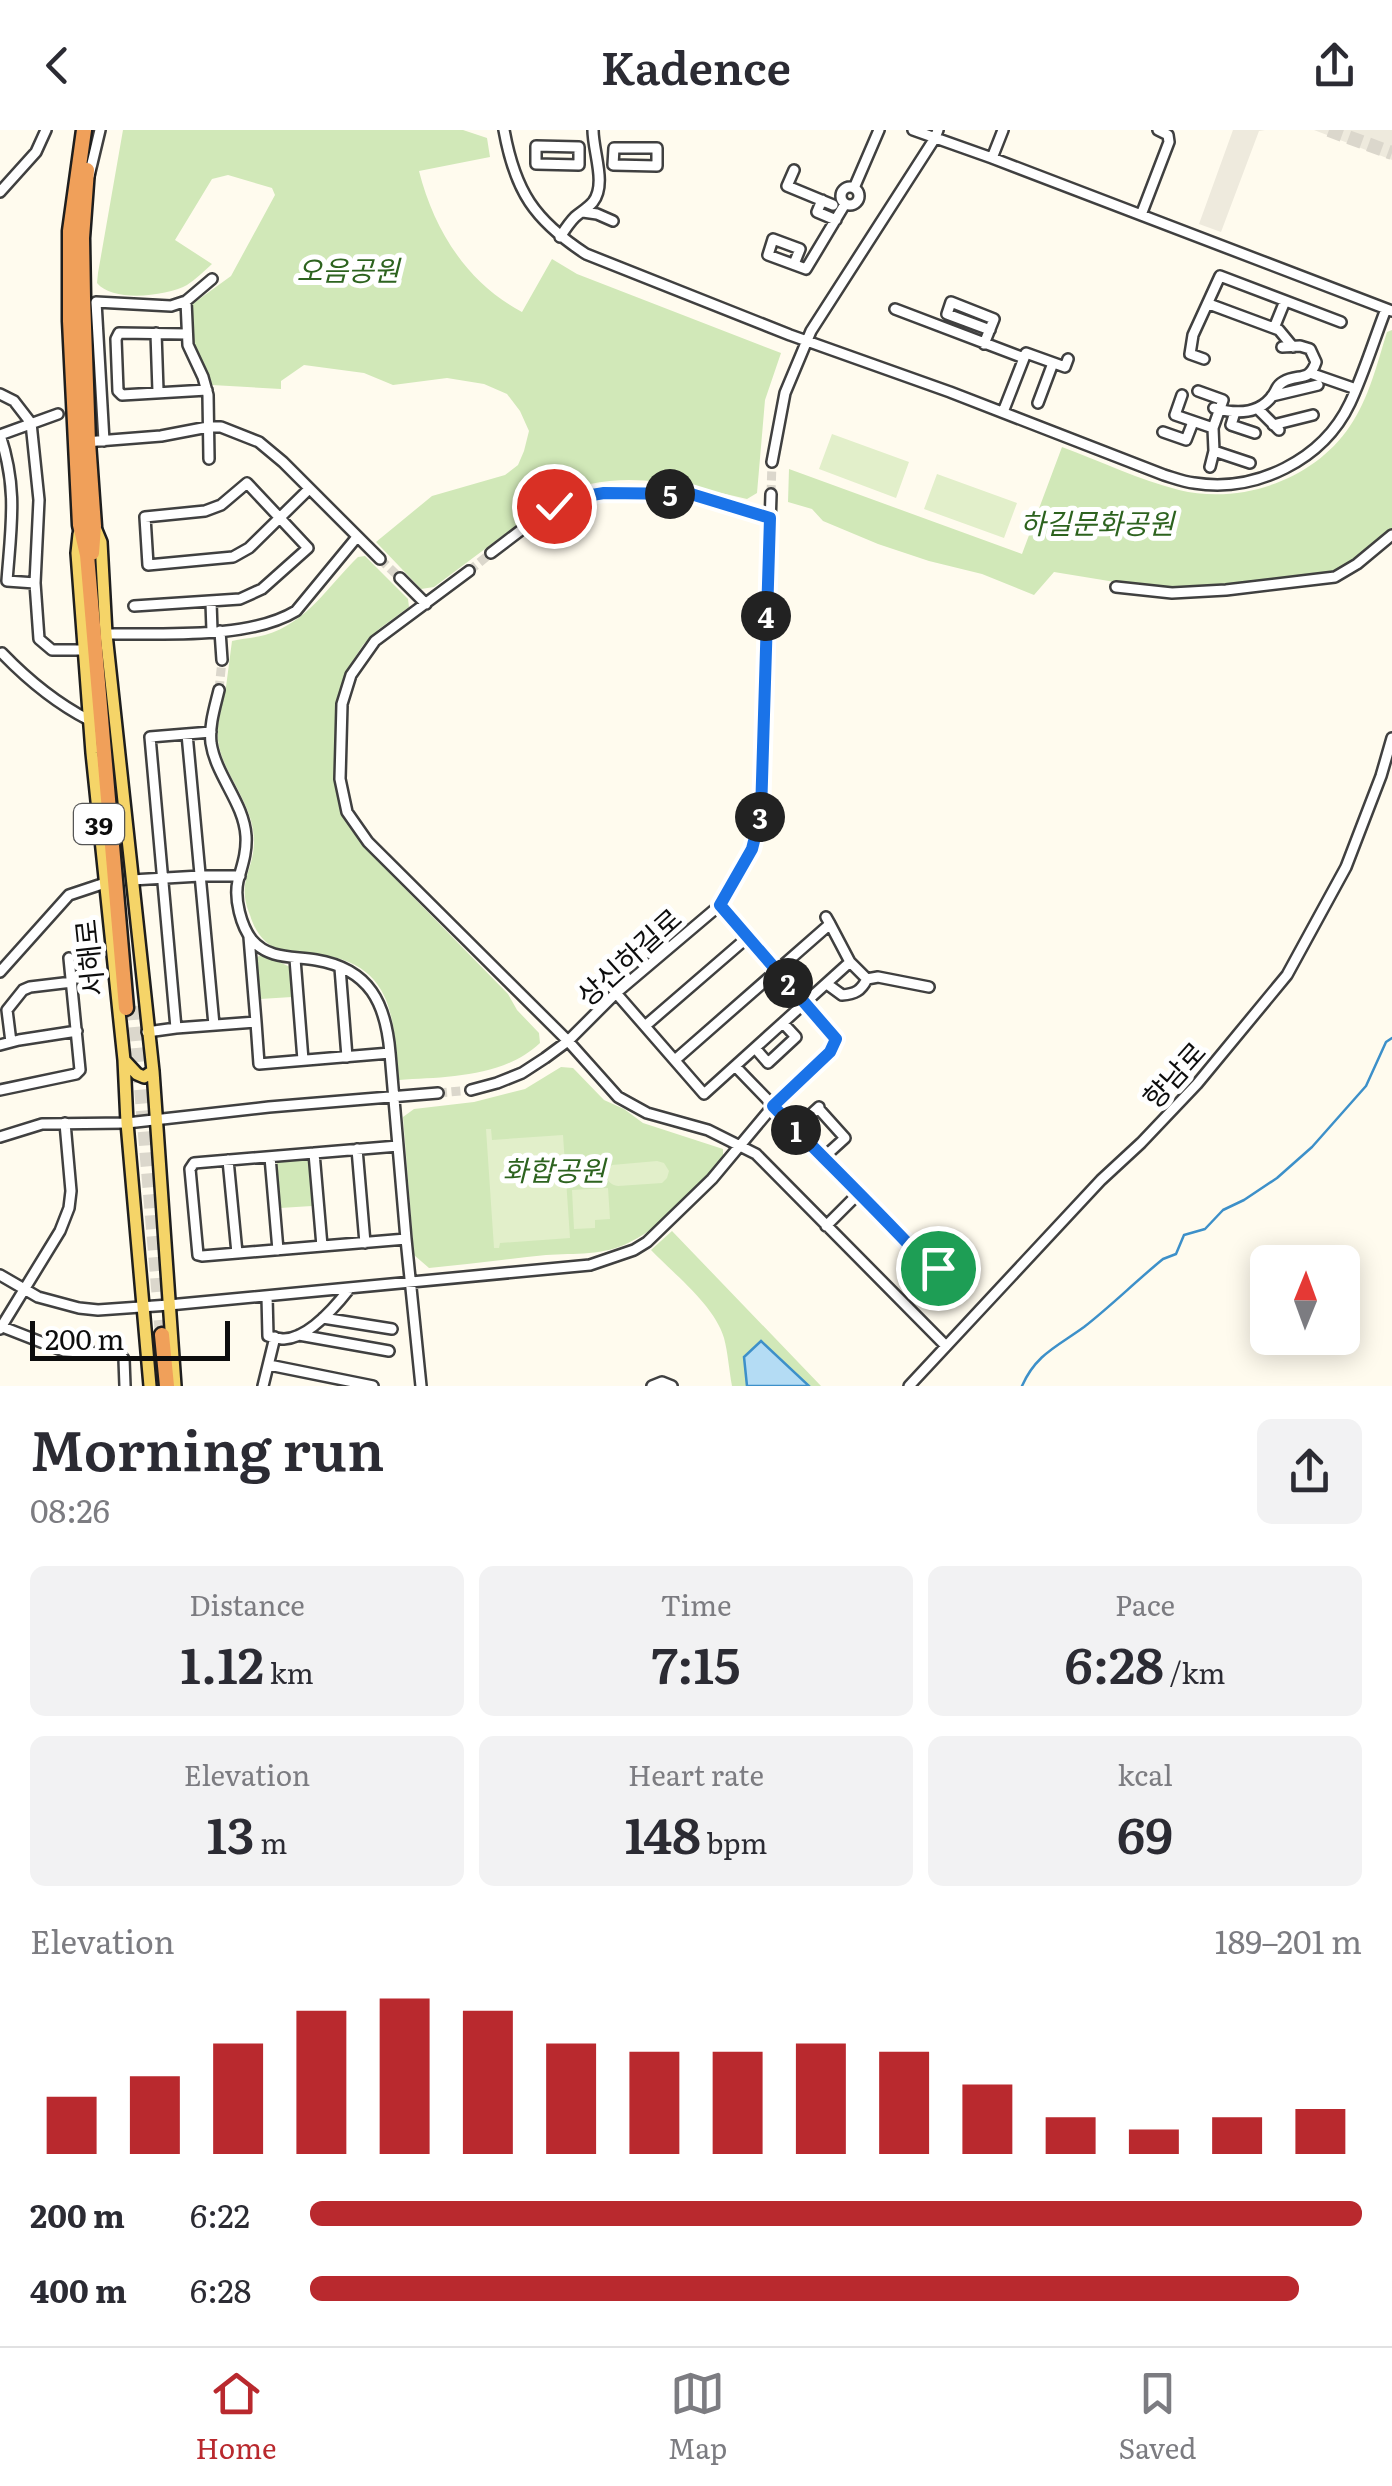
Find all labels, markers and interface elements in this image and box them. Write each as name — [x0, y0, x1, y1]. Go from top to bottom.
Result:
text: Kadence — [601, 32, 791, 99]
icon: back — [30, 38, 85, 93]
icon: share — [1307, 38, 1362, 93]
park label: 오음공원 — [296, 248, 402, 290]
pin — [512, 464, 597, 549]
pin: 5 — [645, 469, 695, 519]
text: 5 — [662, 473, 678, 515]
icon: check — [527, 479, 582, 534]
park label: 하길문화공원 — [1020, 501, 1177, 543]
pin: 4 — [741, 591, 791, 641]
text: 4 — [758, 595, 774, 637]
pin: 3 — [735, 792, 785, 842]
text: 3 — [752, 796, 768, 838]
road number: 39 — [74, 804, 124, 844]
street label: 상신하길로 — [566, 897, 690, 1015]
street label: 서해로 — [63, 917, 113, 999]
pin: 2 — [763, 958, 813, 1008]
text: 2 — [780, 962, 796, 1004]
street label: 향남로 — [1132, 1031, 1214, 1117]
pin: 1 — [771, 1105, 821, 1155]
text: 1 — [790, 1109, 802, 1151]
park label: 화합공원 — [502, 1148, 608, 1190]
pin — [896, 1226, 981, 1311]
icon: arrive — [911, 1241, 966, 1296]
north arrow — [1250, 1245, 1360, 1355]
map controls — [1250, 1245, 1360, 1355]
scale bar — [30, 1316, 230, 1360]
text: 200 m — [45, 1317, 124, 1359]
text: Morning run — [30, 1406, 385, 1488]
button: share — [1257, 1419, 1362, 1524]
text: 08:26 — [30, 1485, 110, 1533]
text: Distance — [189, 1583, 305, 1625]
text: Time — [660, 1583, 732, 1625]
text: Pace — [1115, 1583, 1175, 1625]
text: 1.12 — [180, 1625, 264, 1699]
text: 7:15 — [651, 1625, 741, 1699]
text: 6:28 — [1064, 1625, 1164, 1699]
text: km — [264, 1651, 314, 1693]
text: /km — [1164, 1651, 1226, 1693]
text: Elevation — [184, 1753, 310, 1795]
text: Heart rate — [628, 1753, 764, 1795]
text: kcal — [1117, 1753, 1173, 1795]
text: 13 — [207, 1795, 255, 1869]
text: 148 — [625, 1795, 701, 1869]
text: 69 — [1117, 1795, 1173, 1869]
text: m — [255, 1821, 287, 1863]
text: bpm — [701, 1821, 767, 1863]
text: Elevation — [30, 1916, 175, 1964]
text: 189–201 m — [1215, 1916, 1362, 1964]
text: 200 m — [30, 2190, 125, 2238]
text: 6:22 — [190, 2190, 250, 2238]
text: 400 m — [30, 2265, 127, 2313]
text: 6:28 — [190, 2265, 251, 2313]
tab: Home — [196, 2366, 276, 2468]
tab: Map — [668, 2366, 727, 2468]
tab: Saved — [1118, 2366, 1196, 2468]

